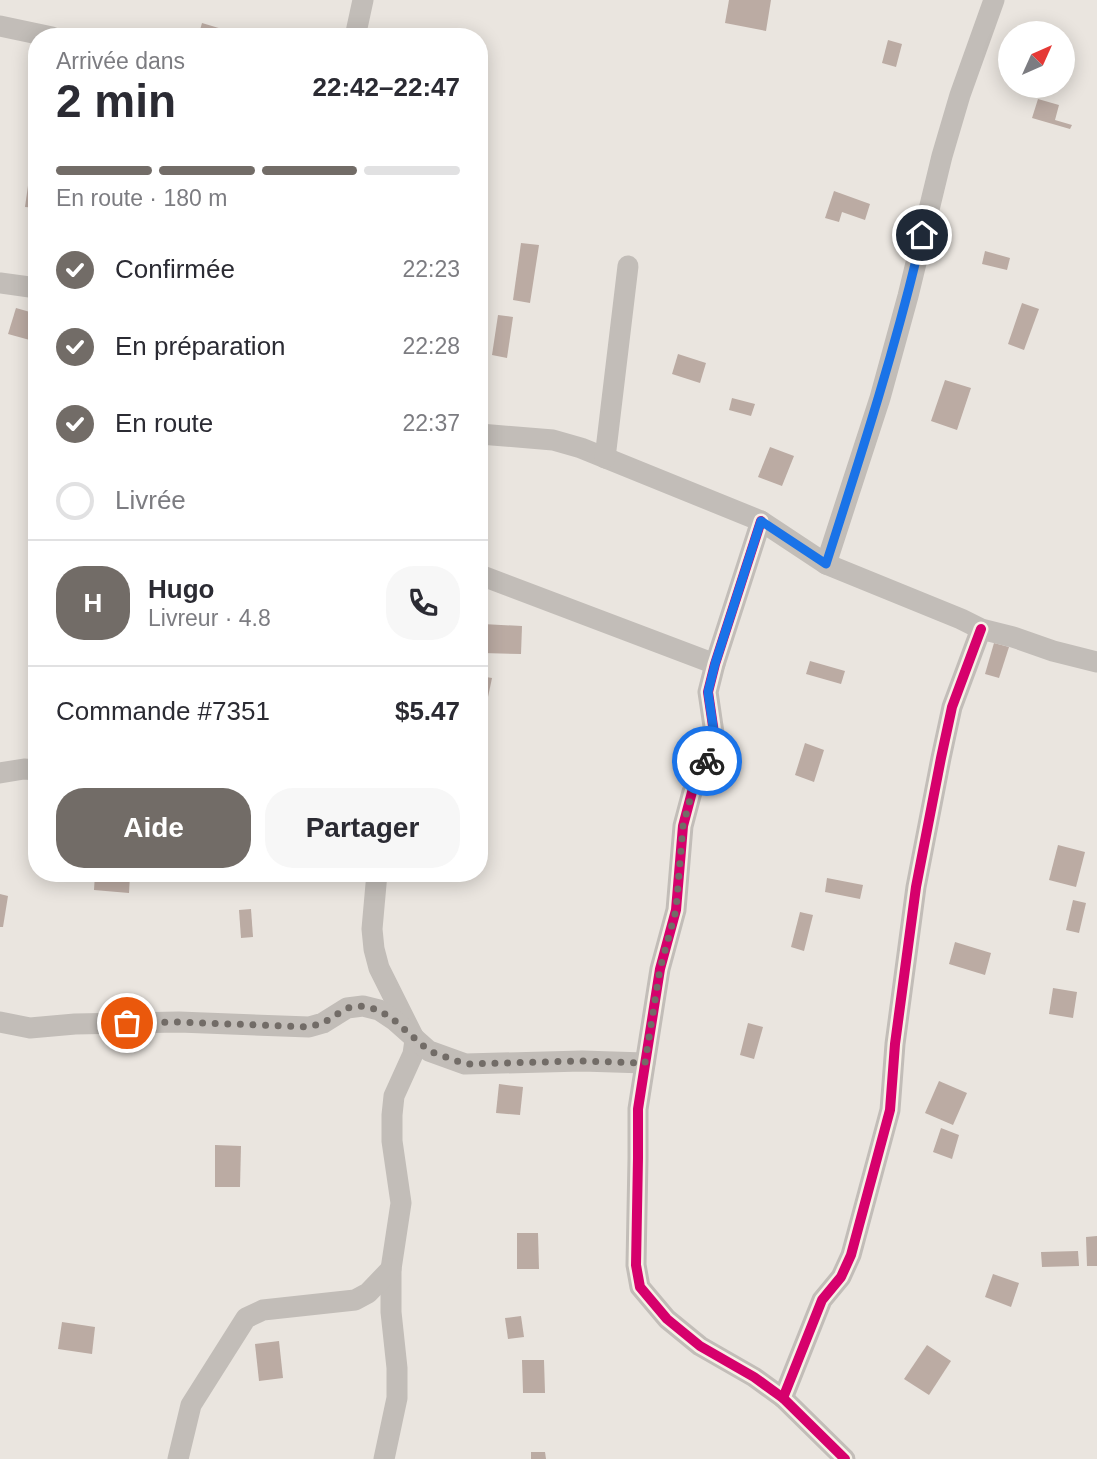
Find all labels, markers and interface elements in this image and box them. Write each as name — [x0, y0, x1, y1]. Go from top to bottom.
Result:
north arrow — [998, 21, 1074, 98]
map controls — [998, 21, 1075, 98]
text: Arrivée dans — [56, 48, 185, 74]
text: 22:42–22:47 — [313, 72, 460, 102]
text: 2 min — [56, 75, 176, 127]
text: En route · 180 m — [56, 185, 227, 211]
pin — [892, 205, 952, 265]
icon: home — [903, 216, 941, 254]
icon: check — [56, 251, 94, 289]
text: Confirmée — [115, 254, 235, 284]
text: 22:23 — [402, 256, 460, 282]
icon: check — [56, 328, 94, 366]
text: En préparation — [115, 331, 286, 361]
text: 22:28 — [402, 333, 460, 359]
icon: check — [56, 405, 94, 443]
text: En route — [115, 408, 213, 438]
text: 22:37 — [402, 410, 460, 436]
text: Livrée — [115, 485, 186, 515]
button: phone — [386, 566, 460, 640]
text: Hugo — [148, 574, 214, 604]
text: H — [84, 588, 102, 618]
text: Livreur · 4.8 — [148, 605, 271, 631]
text: Commande #7351 — [56, 696, 270, 726]
text: $5.47 — [395, 696, 460, 726]
courier — [672, 726, 742, 796]
icon: bike — [688, 742, 726, 780]
button: Aide — [56, 788, 251, 868]
button: Partager — [265, 788, 460, 868]
pin — [97, 993, 157, 1053]
icon: bag — [108, 1004, 146, 1042]

